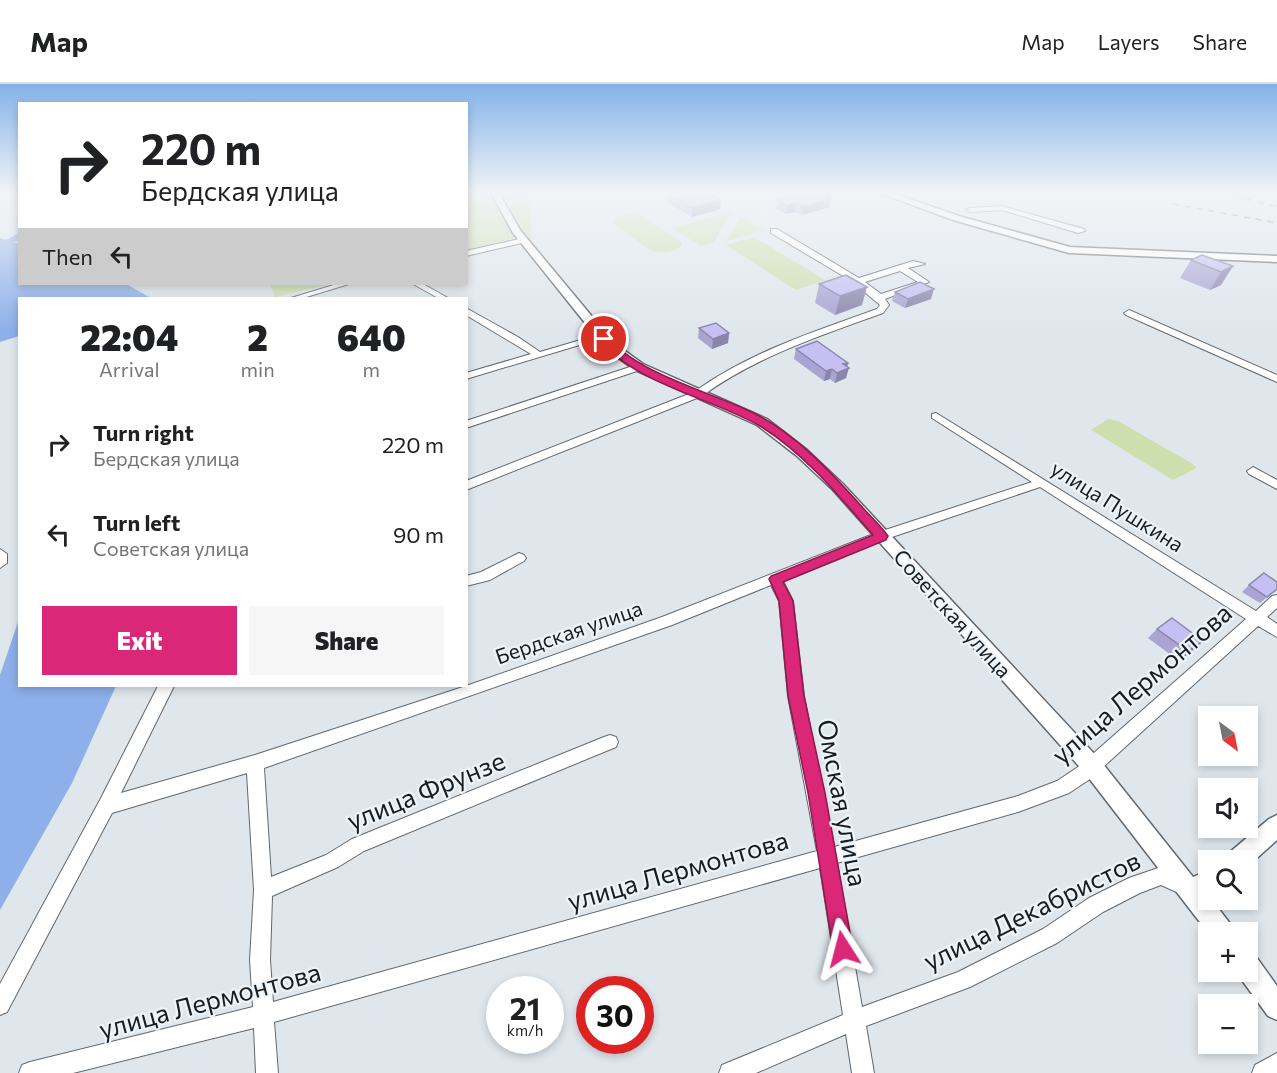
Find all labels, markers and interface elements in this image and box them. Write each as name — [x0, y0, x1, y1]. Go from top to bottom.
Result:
text: Map — [30, 24, 88, 58]
text: Map — [1021, 29, 1065, 54]
text: Layers — [1098, 29, 1160, 54]
text: Share — [1193, 29, 1247, 54]
text: 220 m — [141, 122, 261, 174]
icon: right — [42, 126, 120, 204]
text: Бердская улица — [141, 174, 339, 207]
icon: left — [105, 240, 138, 273]
text: Then — [42, 243, 93, 270]
pin — [578, 313, 629, 364]
text: 22:04 — [80, 314, 178, 358]
text: 2 — [247, 314, 268, 358]
text: 640 — [337, 314, 406, 358]
icon: arrive — [587, 322, 620, 355]
text: Arrival — [99, 357, 160, 381]
text: min — [241, 357, 275, 381]
text: m — [363, 357, 380, 381]
text: Turn right — [93, 419, 194, 446]
icon: right — [42, 428, 75, 461]
text: 220 m — [382, 431, 444, 458]
text: Бердская улица — [93, 446, 240, 470]
street label: улица Пушкина — [1047, 455, 1189, 556]
text: Turn left — [93, 509, 180, 536]
icon: left — [42, 518, 75, 551]
text: 90 m — [393, 521, 444, 548]
text: Советская улица — [93, 536, 249, 560]
street label: Советская улица — [889, 544, 1017, 682]
street label: Бердская улица — [492, 595, 645, 668]
street label: улица Лермонтова — [1045, 596, 1237, 769]
button: Exit — [42, 606, 237, 675]
button: Share — [249, 606, 444, 675]
north arrow — [1198, 706, 1258, 766]
map controls — [1198, 706, 1258, 1054]
street label: Омская улица — [812, 716, 875, 889]
street label: улица Фрунзе — [342, 744, 509, 835]
button: sound — [1198, 778, 1258, 838]
street label: улица Лермонтова — [564, 823, 792, 916]
street label: улица Декабристов — [918, 844, 1145, 976]
button: search — [1198, 850, 1258, 910]
position arrow — [811, 917, 875, 981]
button: + — [1198, 922, 1258, 982]
street label: улица Лермонтова — [95, 955, 324, 1044]
speed limit sign: 30 — [576, 976, 654, 1054]
text: 21 — [510, 989, 540, 1026]
button: − — [1198, 994, 1258, 1054]
text: km/h — [507, 1021, 543, 1039]

